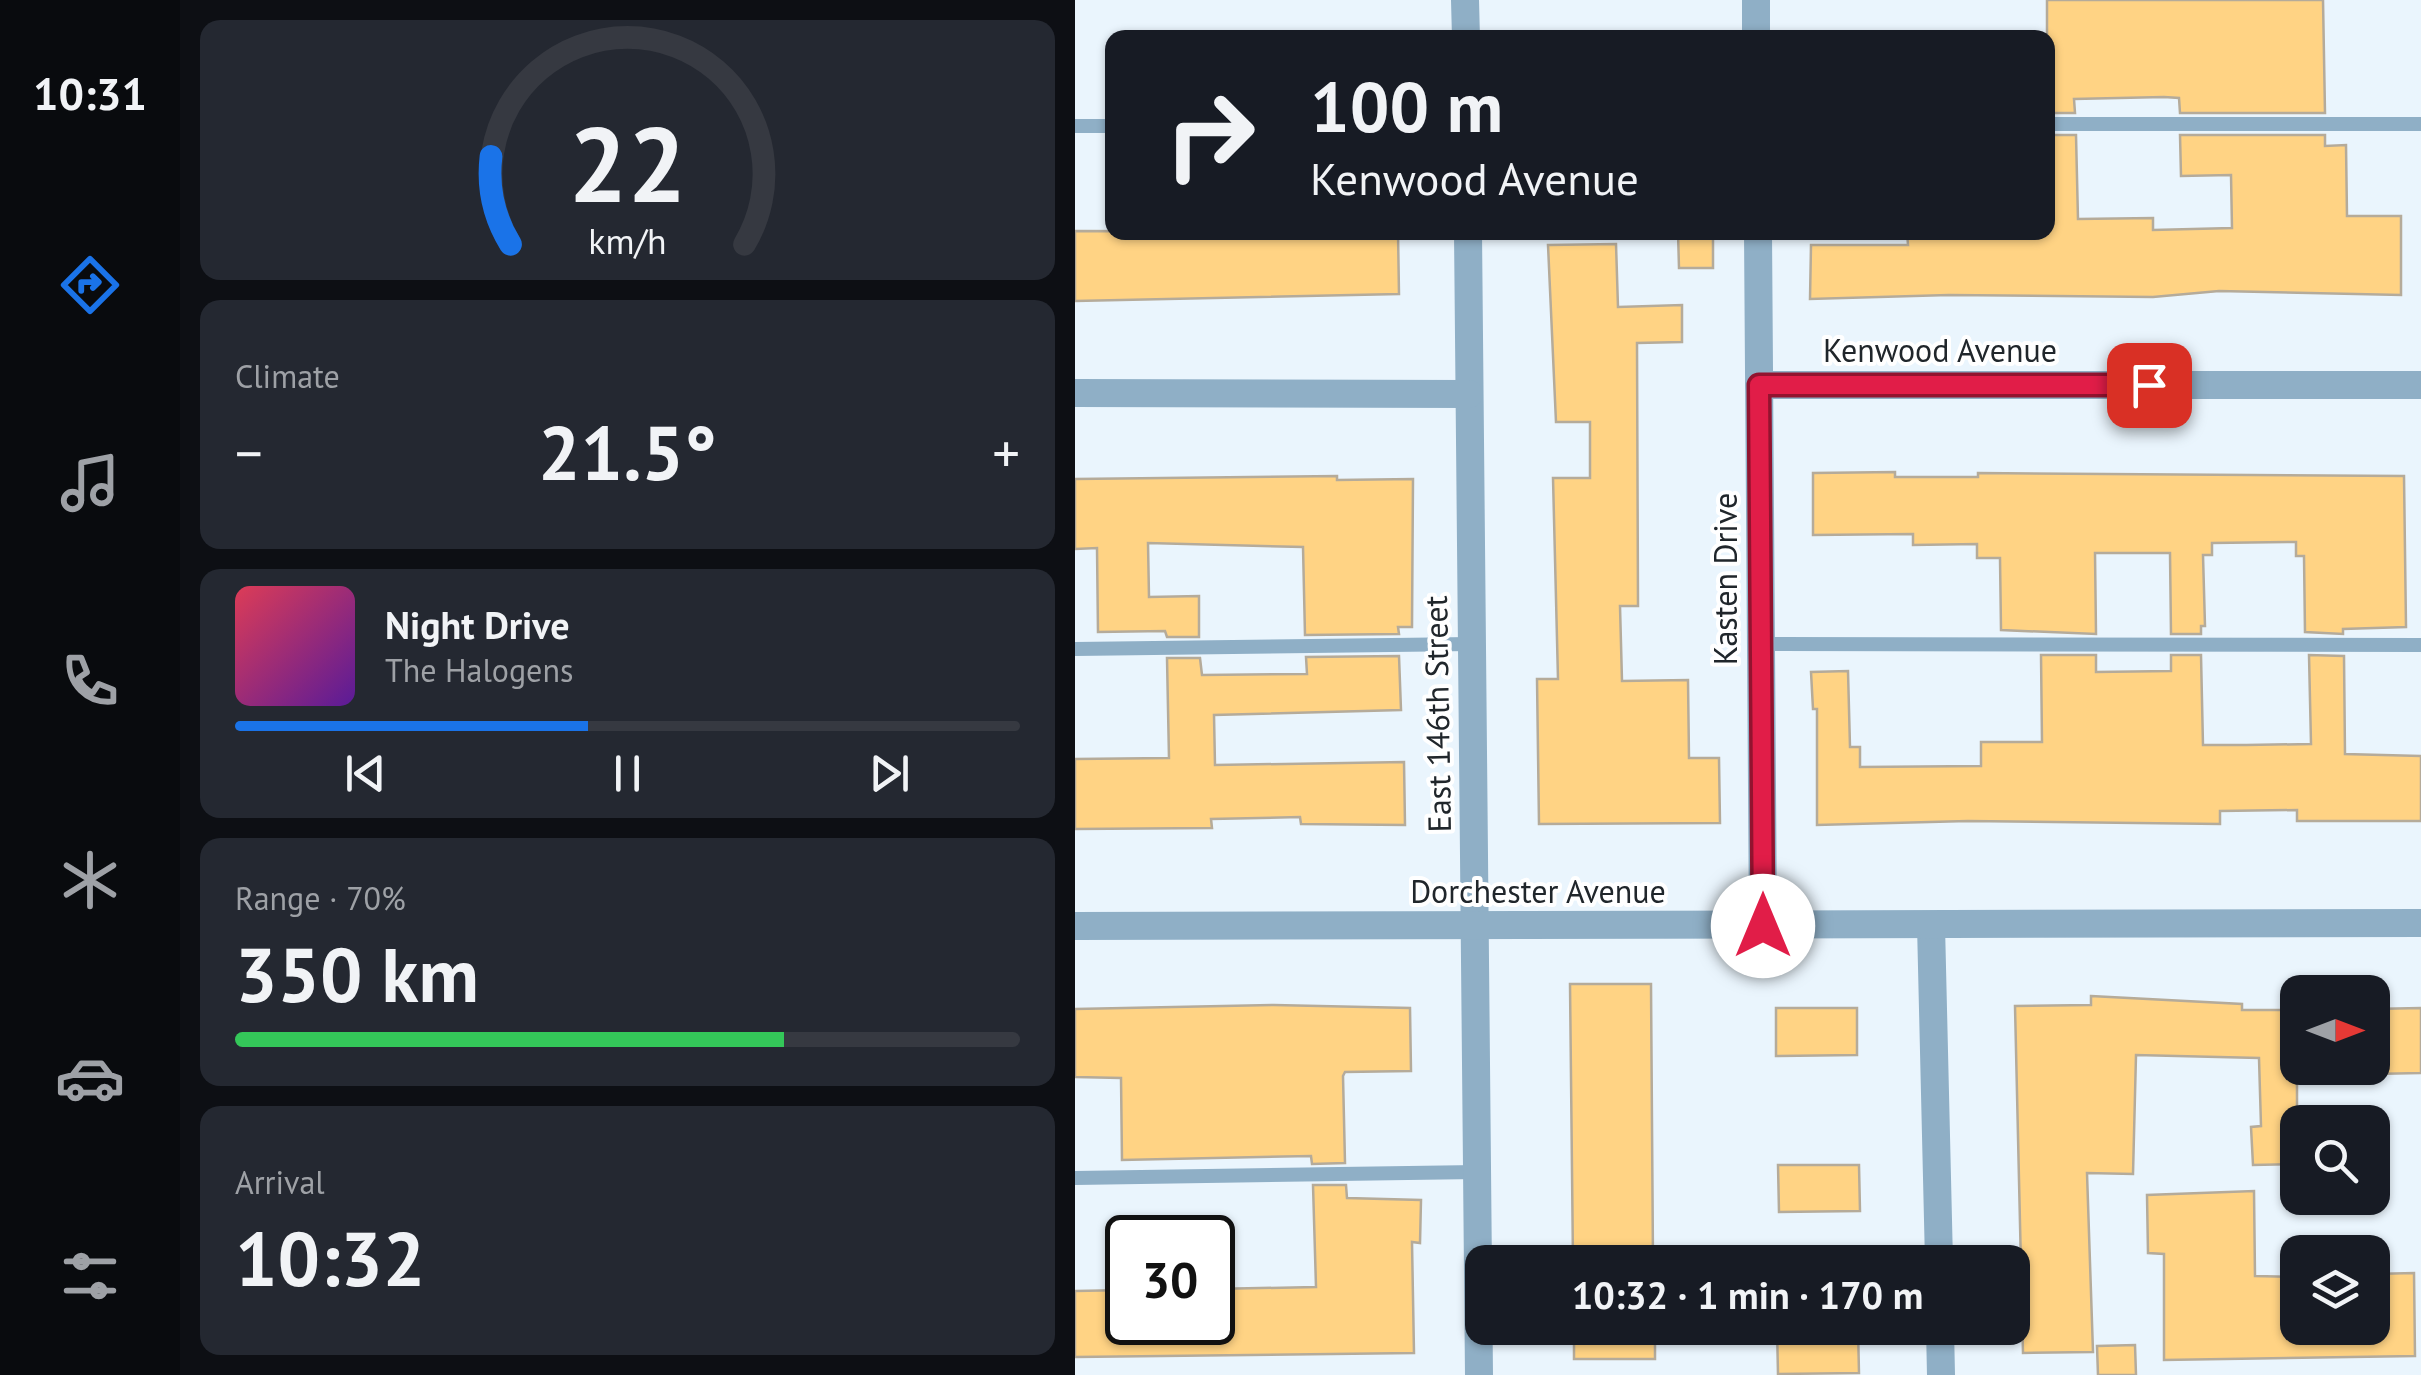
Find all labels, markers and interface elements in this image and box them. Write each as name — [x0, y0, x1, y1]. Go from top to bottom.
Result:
text: 100 m — [1310, 61, 1503, 151]
text: 10:31 — [33, 64, 147, 122]
icon: right — [1145, 70, 1275, 200]
text: 22 — [569, 96, 686, 231]
text: Kenwood Avenue — [1310, 149, 1639, 207]
text: km/h — [588, 218, 667, 264]
icon: directions — [55, 250, 125, 320]
street label: Kenwood Avenue — [1823, 329, 2057, 371]
pin — [2107, 343, 2192, 428]
text: Climate — [235, 355, 340, 397]
icon: arrive — [2122, 358, 2177, 413]
text: 21.5° — [538, 404, 717, 501]
text: − — [235, 417, 263, 488]
text: + — [992, 417, 1020, 488]
icon: music — [55, 448, 125, 518]
street label: Kasten Drive — [1704, 493, 1746, 665]
street label: East 146th Street — [1414, 595, 1460, 833]
text: Night Drive — [385, 600, 569, 649]
icon: phone — [55, 646, 125, 716]
text: The Halogens — [385, 649, 573, 691]
icon: previous — [338, 746, 393, 801]
icon: pause — [600, 746, 655, 801]
icon: next — [862, 746, 917, 801]
icon: climate — [55, 845, 125, 915]
street label: Dorchester Avenue — [1410, 870, 1666, 912]
position arrow — [1711, 874, 1815, 978]
text: Range · 70% — [235, 877, 406, 919]
text: 350 km — [235, 926, 479, 1023]
north arrow — [2280, 975, 2390, 1085]
map controls — [2280, 975, 2390, 1345]
icon: car — [55, 1043, 125, 1113]
button: search — [2280, 1105, 2390, 1215]
text: Arrival — [235, 1161, 325, 1203]
text: 10:32 — [235, 1210, 425, 1307]
speed limit sign: 30 — [1105, 1215, 1235, 1345]
button: layers — [2280, 1235, 2390, 1345]
icon: filters — [55, 1241, 125, 1311]
text: 10:32 · 1 min · 170 m — [1572, 1270, 1923, 1319]

